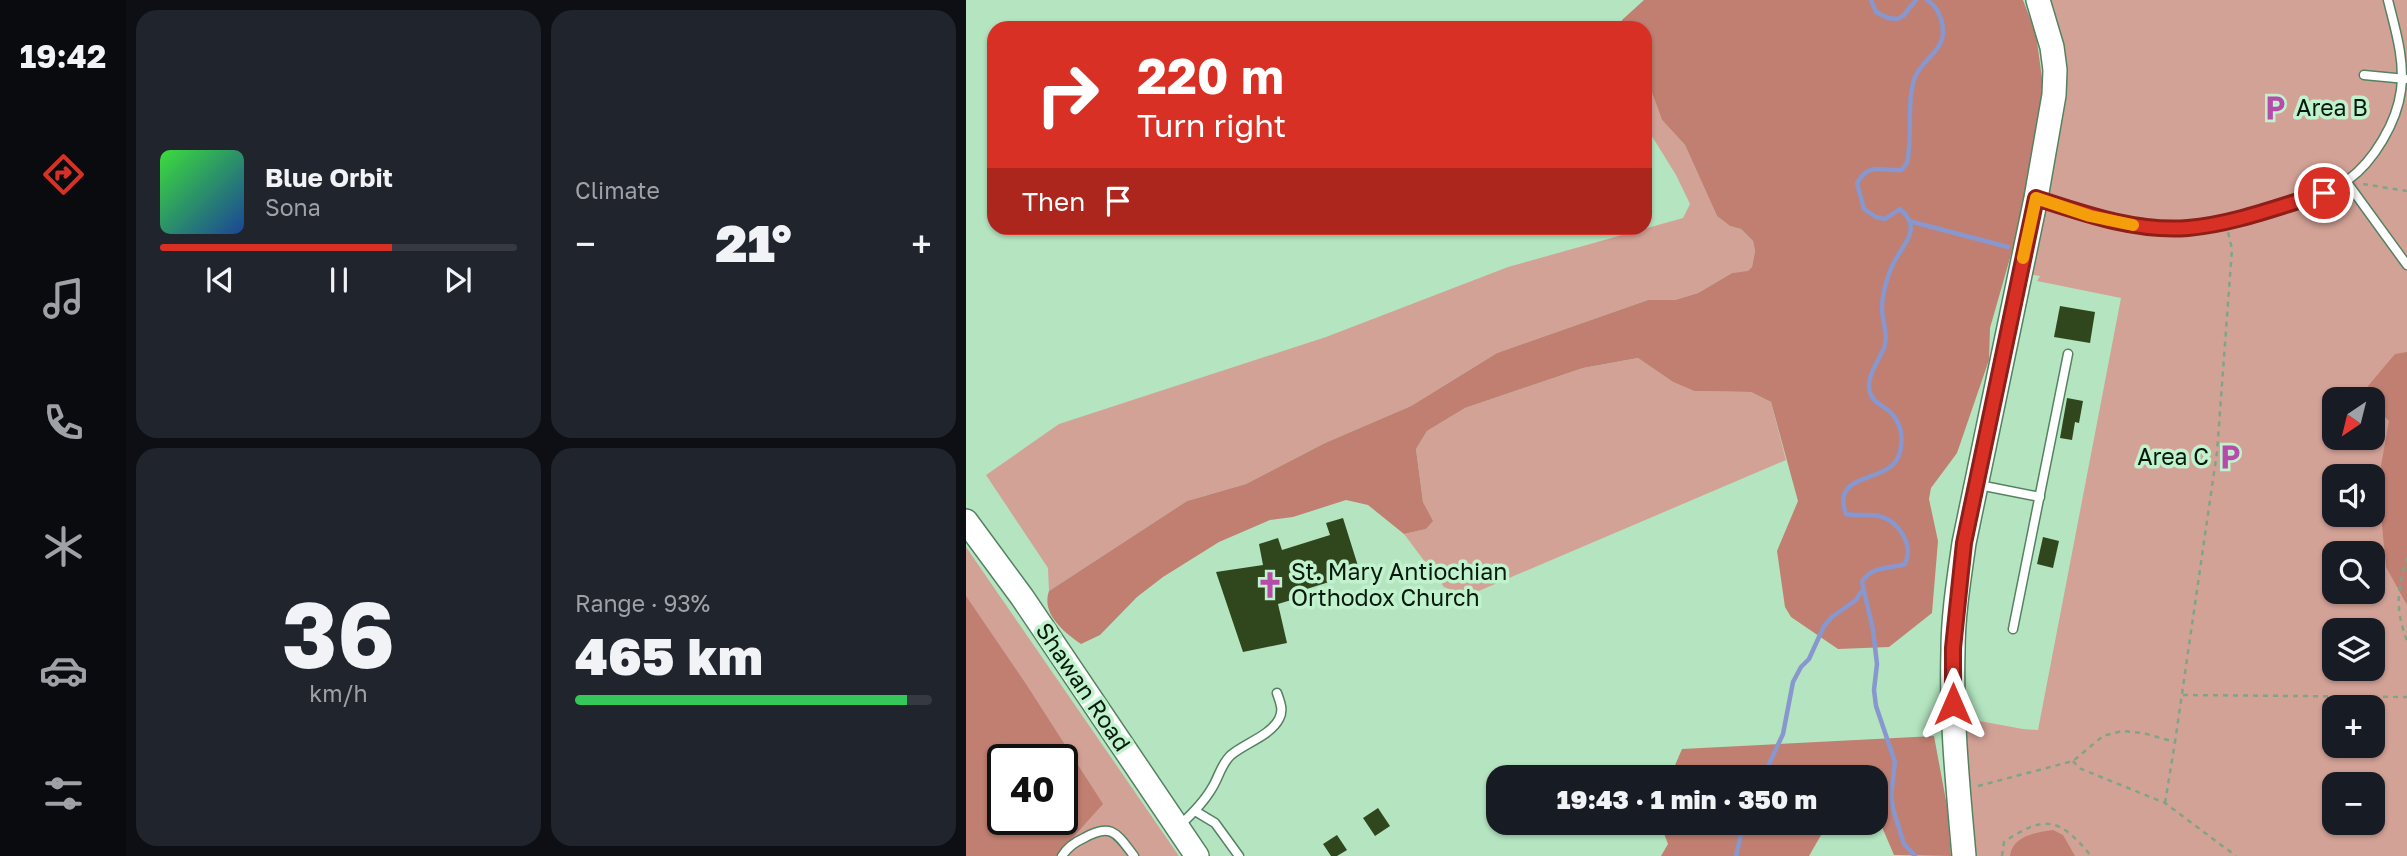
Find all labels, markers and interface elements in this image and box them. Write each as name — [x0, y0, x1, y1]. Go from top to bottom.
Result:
text: 19:42 — [20, 37, 106, 75]
text: 220 m — [1137, 46, 1284, 105]
icon: right — [1022, 49, 1113, 140]
parking icon: Area B — [2260, 93, 2290, 123]
place label: Area B — [2296, 93, 2368, 121]
text: Turn right — [1137, 106, 1286, 144]
icon: directions — [39, 150, 88, 199]
text: Blue Orbit — [265, 162, 393, 193]
pin — [2294, 163, 2354, 223]
icon: arrive — [2305, 174, 2343, 212]
text: Climate — [575, 176, 660, 204]
icon: arrive — [1099, 182, 1137, 220]
text: Then — [1022, 186, 1085, 217]
text: Sona — [265, 193, 321, 221]
text: 21° — [715, 211, 792, 273]
text: − — [575, 221, 596, 266]
text: + — [911, 221, 932, 266]
icon: previous — [201, 261, 239, 299]
icon: pause — [320, 261, 358, 299]
icon: next — [439, 261, 477, 299]
icon: music — [39, 274, 88, 323]
north arrow — [2322, 387, 2385, 450]
map controls — [2322, 387, 2385, 835]
icon: phone — [39, 398, 88, 447]
place label: Area C — [2137, 442, 2209, 470]
parking icon: Area C — [2215, 442, 2245, 472]
button: sound — [2322, 464, 2385, 527]
icon: climate — [39, 522, 88, 571]
button: search — [2322, 541, 2385, 604]
place label: St. Mary Antiochian Orthodox Church — [1291, 557, 1507, 611]
church icon: St. Mary Antiochian Orthodox Church — [1255, 570, 1285, 600]
text: 36 — [282, 579, 395, 688]
text: Range · 93% — [575, 589, 710, 617]
street label: Shawan Road — [1031, 617, 1137, 756]
button: layers — [2322, 618, 2385, 681]
text: 465 km — [575, 624, 763, 686]
icon: car — [39, 646, 88, 695]
position arrow — [1916, 667, 1990, 741]
text: km/h — [309, 679, 368, 707]
button: + — [2322, 695, 2385, 758]
speed limit sign: 40 — [987, 744, 1078, 835]
icon: filters — [39, 769, 88, 818]
button: − — [2322, 772, 2385, 835]
text: 19:43 · 1 min · 350 m — [1557, 784, 1817, 815]

